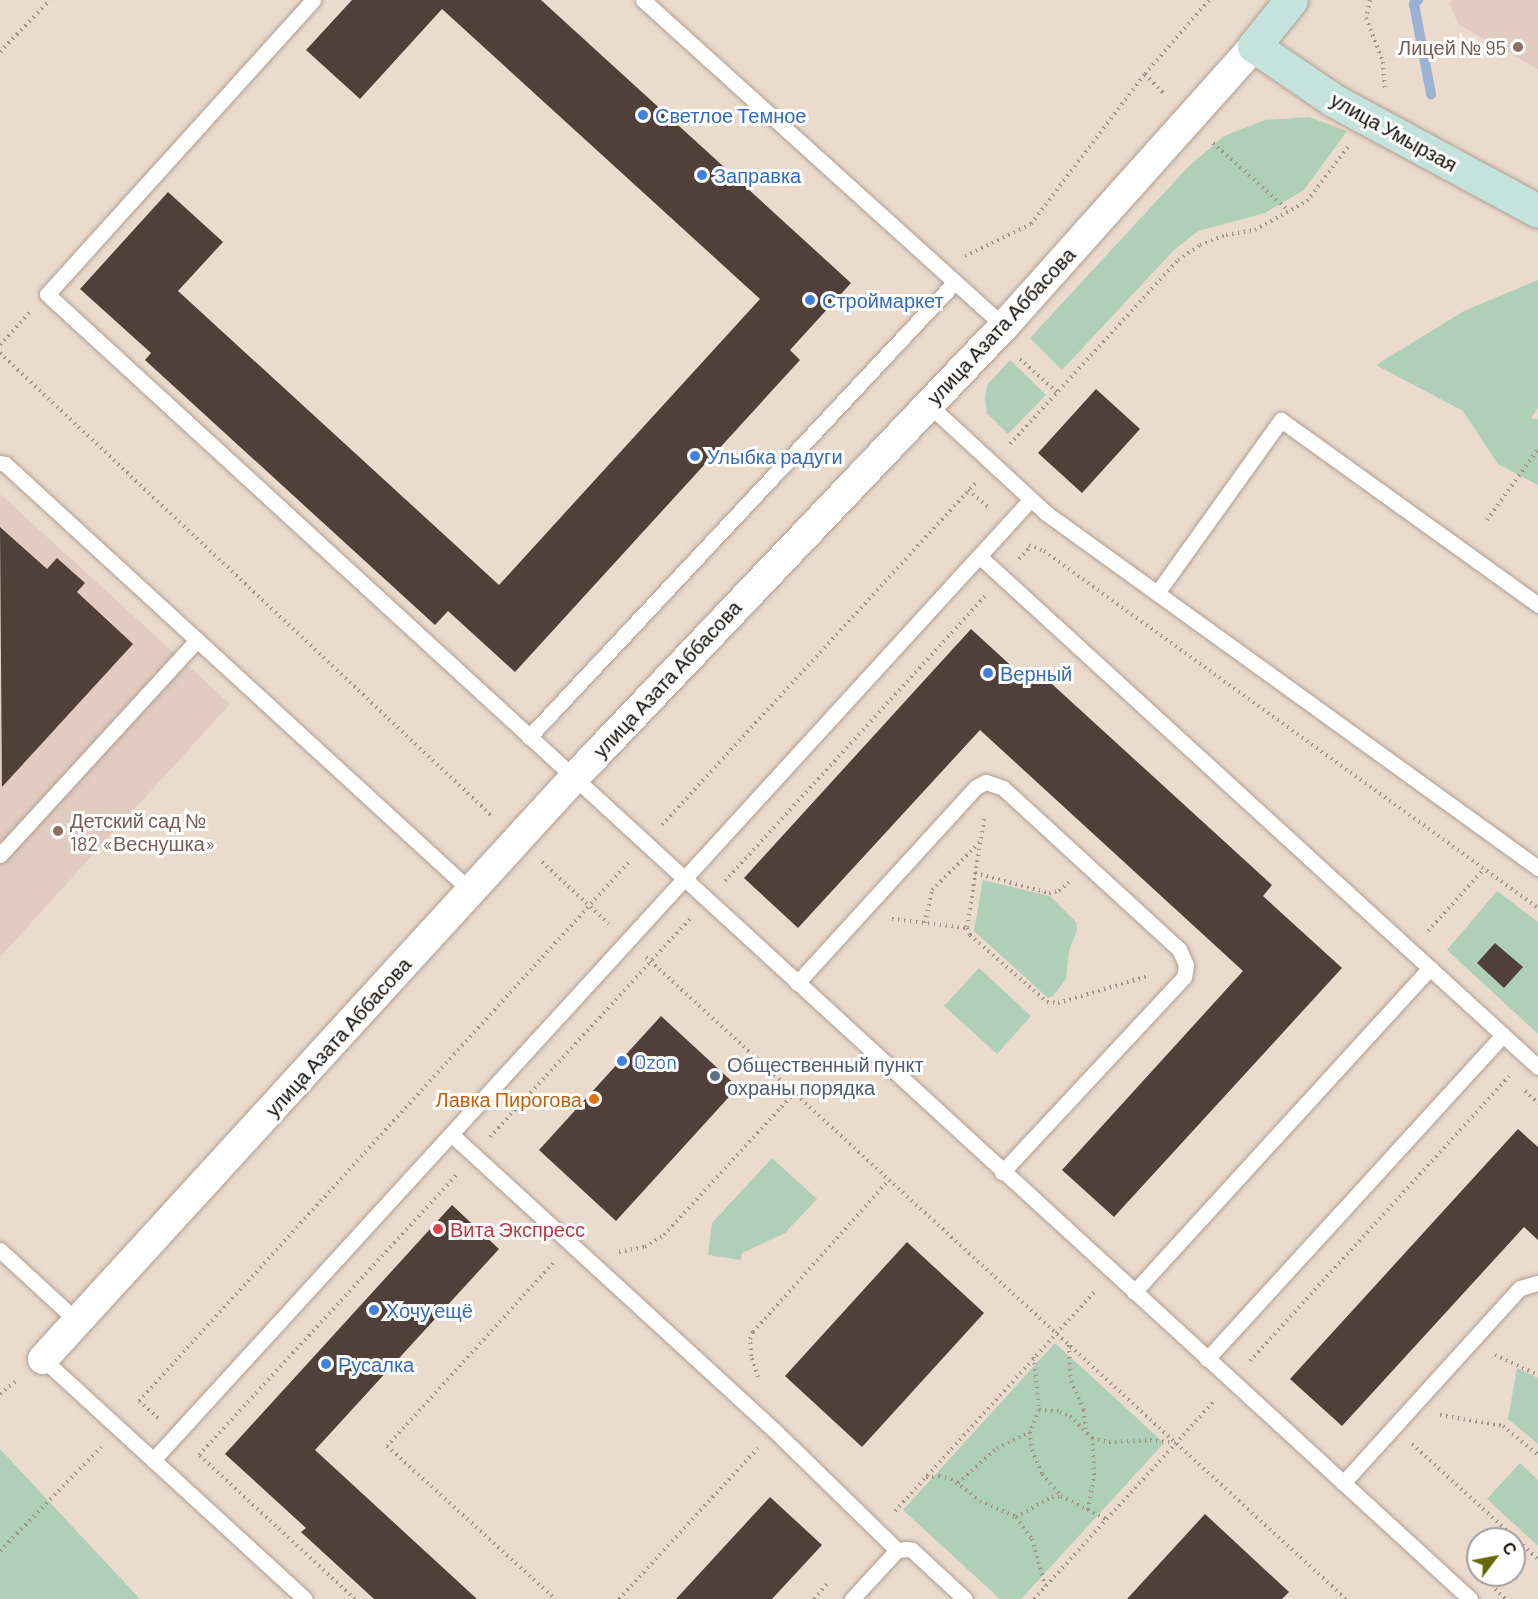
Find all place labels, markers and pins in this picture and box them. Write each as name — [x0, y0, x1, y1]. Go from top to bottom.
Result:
place label: Лицей № 95 — [1398, 35, 1506, 59]
marker: Лицей № 95 — [1511, 40, 1525, 54]
place label: Светлое Темное — [655, 103, 806, 127]
marker: Светлое Темное — [636, 108, 650, 122]
place label: Заправка — [714, 163, 801, 187]
marker: Заправка — [695, 168, 709, 182]
place label: Строймаркет — [822, 288, 944, 312]
marker: Строймаркет — [803, 293, 817, 307]
place label: Улыбка радуги — [707, 444, 843, 468]
marker: Улыбка радуги — [688, 449, 702, 463]
place label: Верный — [1000, 661, 1072, 685]
marker: Верный — [981, 666, 995, 680]
place label: Детский сад № 182 «Веснушка» — [70, 808, 216, 855]
marker: Детский сад № 182 «Веснушка» — [51, 824, 65, 838]
place label: Ozon — [634, 1049, 677, 1073]
place label: Общественный пункт охраны порядка — [727, 1052, 924, 1099]
marker: Ozon — [615, 1054, 629, 1068]
marker: Общественный пункт охраны порядка — [708, 1069, 722, 1083]
place label: Лавка Пирогова — [436, 1087, 582, 1111]
marker: Лавка Пирогова — [587, 1092, 601, 1106]
place label: Вита Экспресс — [450, 1217, 585, 1241]
marker: Вита Экспресс — [431, 1222, 445, 1236]
place label: Хочу ещё — [386, 1298, 473, 1322]
marker: Хочу ещё — [367, 1303, 381, 1317]
place label: Русалка — [338, 1352, 414, 1376]
marker: Русалка — [319, 1357, 333, 1371]

